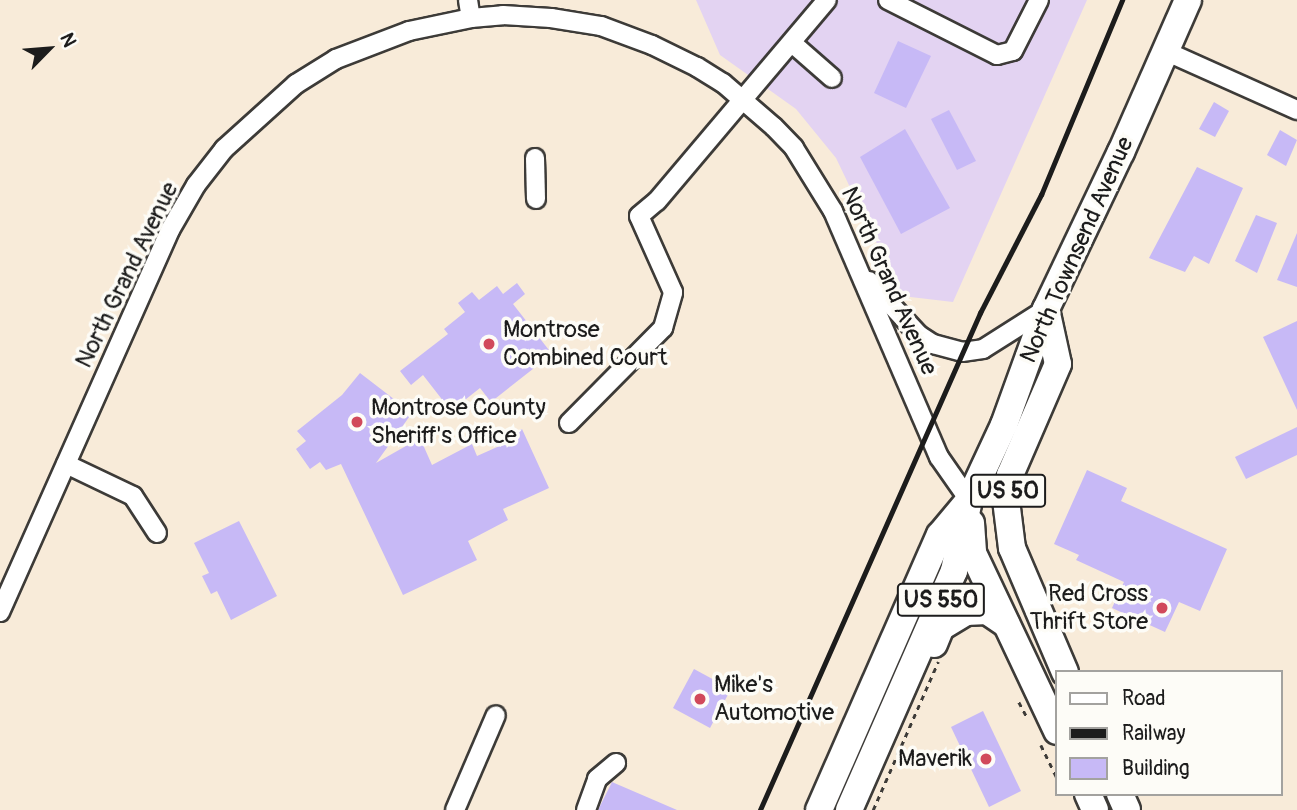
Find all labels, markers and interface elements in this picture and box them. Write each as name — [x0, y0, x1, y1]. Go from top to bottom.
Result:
north arrow — [14, 14, 84, 84]
text: N — [54, 29, 82, 51]
street label: North Townsend Avenue — [1014, 133, 1140, 367]
street label: North Grand Avenue — [70, 177, 184, 373]
street label: North Grand Avenue — [835, 182, 943, 380]
place label: Montrose Combined Court — [503, 316, 667, 372]
marker: Montrose Combined Court — [481, 336, 497, 352]
place label: Montrose County Sheriff's Office — [371, 394, 546, 450]
marker: Montrose County Sheriff's Office — [349, 414, 365, 430]
road number: US 50 — [970, 471, 1046, 510]
road number: US 550 — [895, 580, 986, 620]
place label: Red Cross Thrift Store — [1029, 580, 1148, 636]
marker: Red Cross Thrift Store — [1154, 600, 1170, 616]
legend — [1056, 670, 1283, 796]
place label: Mike's Automotive — [714, 671, 834, 727]
text: Road — [1122, 685, 1166, 712]
marker: Mike's Automotive — [692, 691, 708, 707]
text: Railway — [1122, 720, 1186, 747]
place label: Maverik — [898, 745, 972, 773]
marker: Maverik — [978, 751, 994, 767]
text: Building — [1122, 755, 1189, 782]

